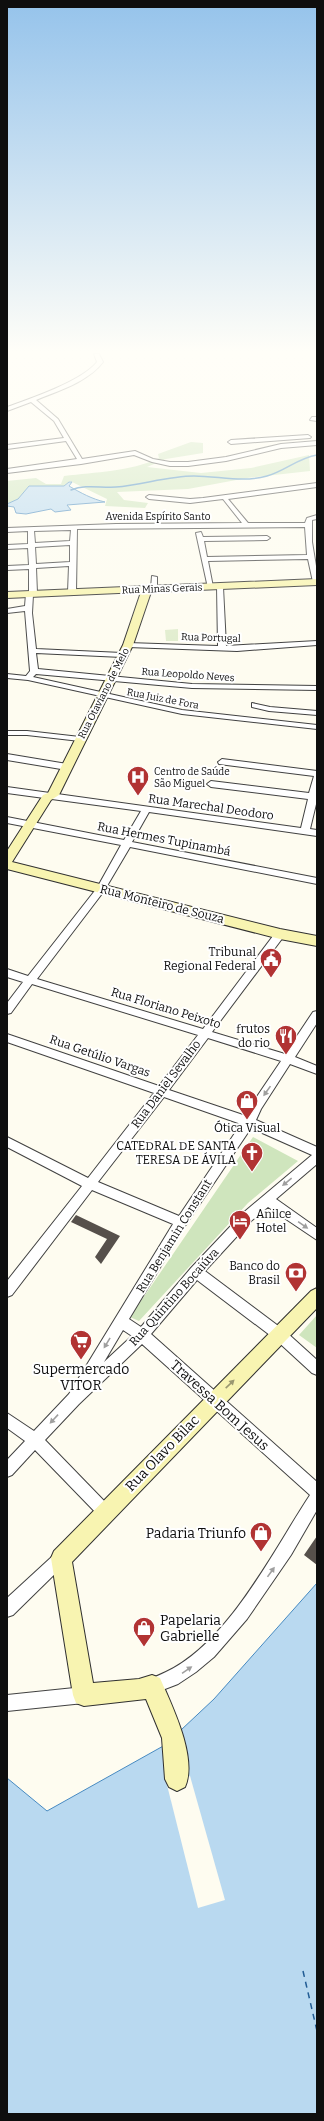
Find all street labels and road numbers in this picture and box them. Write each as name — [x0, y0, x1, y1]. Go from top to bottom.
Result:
street label: Avenida Espírito Santo — [106, 510, 211, 523]
street label: Rua Minas Gerais — [121, 582, 203, 596]
street label: Rua Portugal — [181, 631, 241, 645]
street label: Rua Otaviano de Melo — [76, 646, 132, 741]
street label: Rua Leopoldo Neves — [141, 666, 235, 684]
street label: Rua Juiz de Fora — [126, 686, 200, 712]
street label: Rua Marechal Deodoro — [147, 791, 275, 823]
street label: Rua Hermes Tupinambá — [96, 819, 232, 859]
street label: Rua Monteiro de Souza — [98, 882, 226, 926]
street label: Rua Floriano Peixoto — [109, 985, 223, 1031]
street label: Rua Getúlio Vargas — [48, 1032, 152, 1080]
street label: Rua Daniel Sevalho — [128, 1037, 204, 1131]
street label: Rua Benjamin Constant — [133, 1176, 215, 1295]
street label: Rua Quintino Bocaiúva — [126, 1245, 222, 1349]
street label: Travessa Bom Jesus — [167, 1357, 272, 1454]
street label: Rua Olavo Bilac — [122, 1412, 203, 1495]

